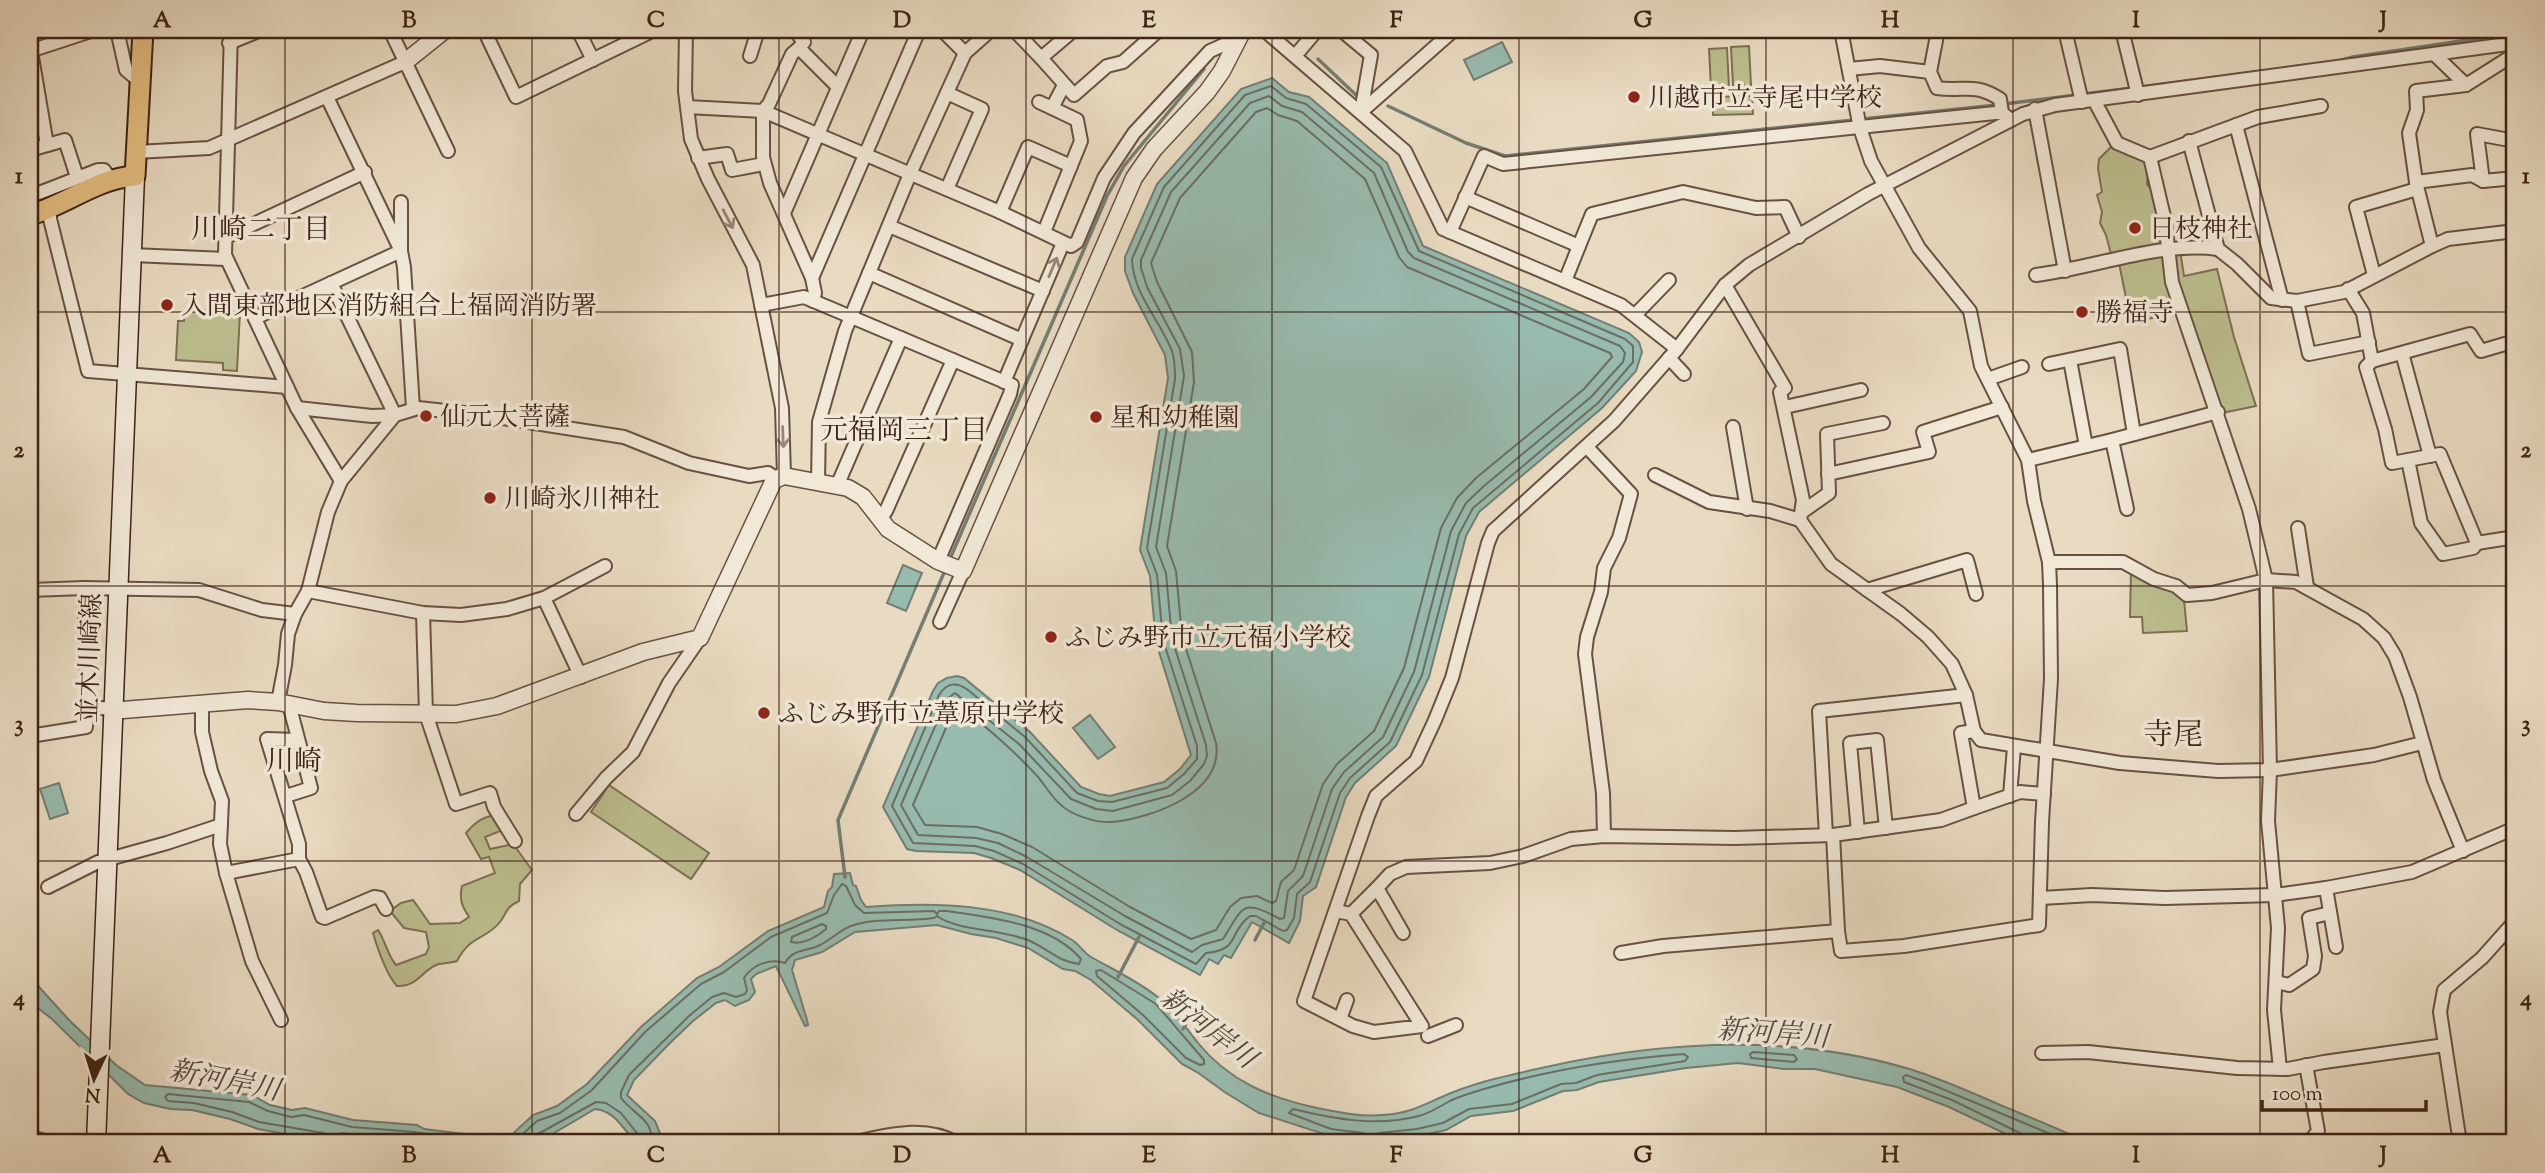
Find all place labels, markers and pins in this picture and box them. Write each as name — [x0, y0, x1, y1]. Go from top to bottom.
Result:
place label: 川越市立寺尾中学校 — [1648, 81, 1882, 118]
marker: 川越市立寺尾中学校 — [1626, 89, 1642, 105]
place label: 日枝神社 — [2149, 212, 2253, 249]
marker: 日枝神社 — [2127, 220, 2143, 236]
place label: 入間東部地区消防組合上福岡消防署 — [181, 289, 597, 326]
place label: 勝福寺 — [2096, 296, 2174, 333]
marker: 入間東部地区消防組合上福岡消防署 — [159, 297, 175, 313]
marker: 勝福寺 — [2074, 304, 2090, 320]
place label: 仙元大菩薩 — [440, 400, 570, 437]
place label: 星和幼稚園 — [1110, 401, 1240, 438]
marker: 仙元大菩薩 — [418, 408, 434, 424]
marker: 星和幼稚園 — [1088, 409, 1104, 425]
place label: 川崎氷川神社 — [504, 482, 660, 519]
marker: 川崎氷川神社 — [482, 490, 498, 506]
place label: ふじみ野市立元福小学校 — [1065, 621, 1351, 658]
marker: ふじみ野市立元福小学校 — [1043, 629, 1059, 645]
place label: ふじみ野市立葦原中学校 — [778, 697, 1064, 734]
marker: ふじみ野市立葦原中学校 — [756, 705, 772, 721]

